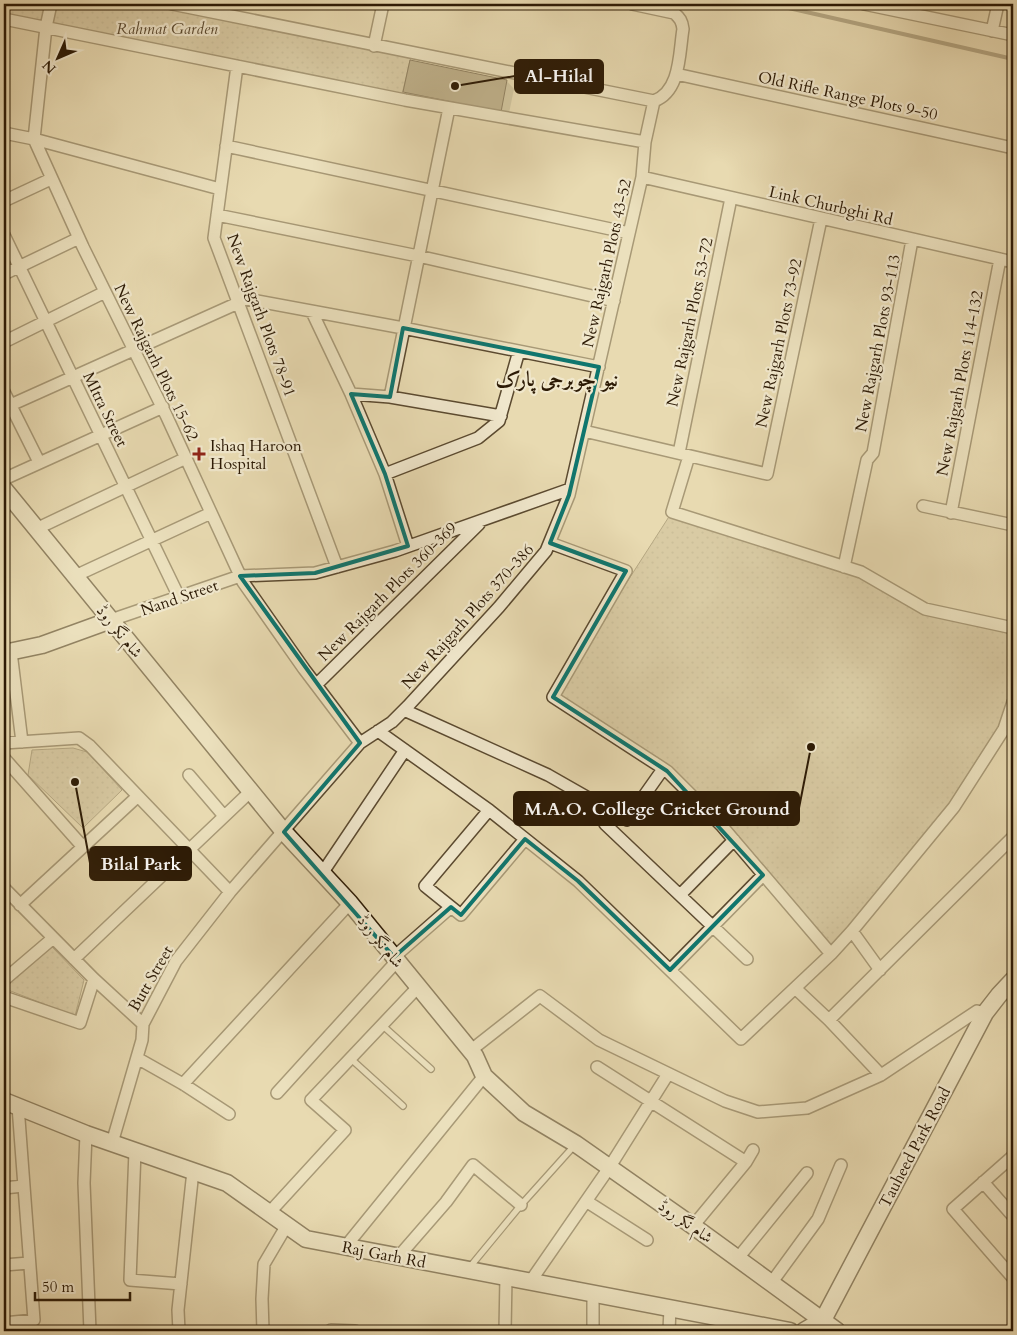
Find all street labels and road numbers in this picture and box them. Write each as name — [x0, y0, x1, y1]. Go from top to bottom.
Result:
street label: Old Rifle Range Plots 9-50 — [756, 66, 940, 126]
street label: New Rajgarh Plots 43-52 — [577, 177, 637, 350]
street label: Link Churbghi Rd — [767, 181, 895, 231]
street label: New Rajgarh Plots 78-91 — [221, 231, 301, 400]
street label: New Rajgarh Plots 53-72 — [661, 236, 719, 409]
street label: New Rajgarh Plots 93-113 — [850, 253, 906, 434]
street label: New Rajgarh Plots 73-92 — [750, 257, 808, 430]
street label: New Rajgarh Plots 15-62 — [108, 280, 204, 445]
street label: New Rajgarh Plots 114-132 — [931, 289, 989, 478]
street label: MItra Street — [77, 368, 133, 451]
street label: New Rajgarh Plots 360-369 — [313, 517, 462, 666]
street label: New Rajgarh Plots 370-386 — [396, 539, 539, 694]
street label: Nand Street — [137, 574, 221, 622]
street label: شام نگر روڈ — [89, 601, 147, 665]
street label: شام نگر روڈ — [350, 911, 408, 975]
street label: Butt Street — [123, 942, 179, 1015]
street label: Tauheed Park Road — [874, 1083, 956, 1212]
street label: شام نگر روڈ — [652, 1195, 717, 1251]
street label: Raj Garh Rd — [340, 1236, 428, 1274]

